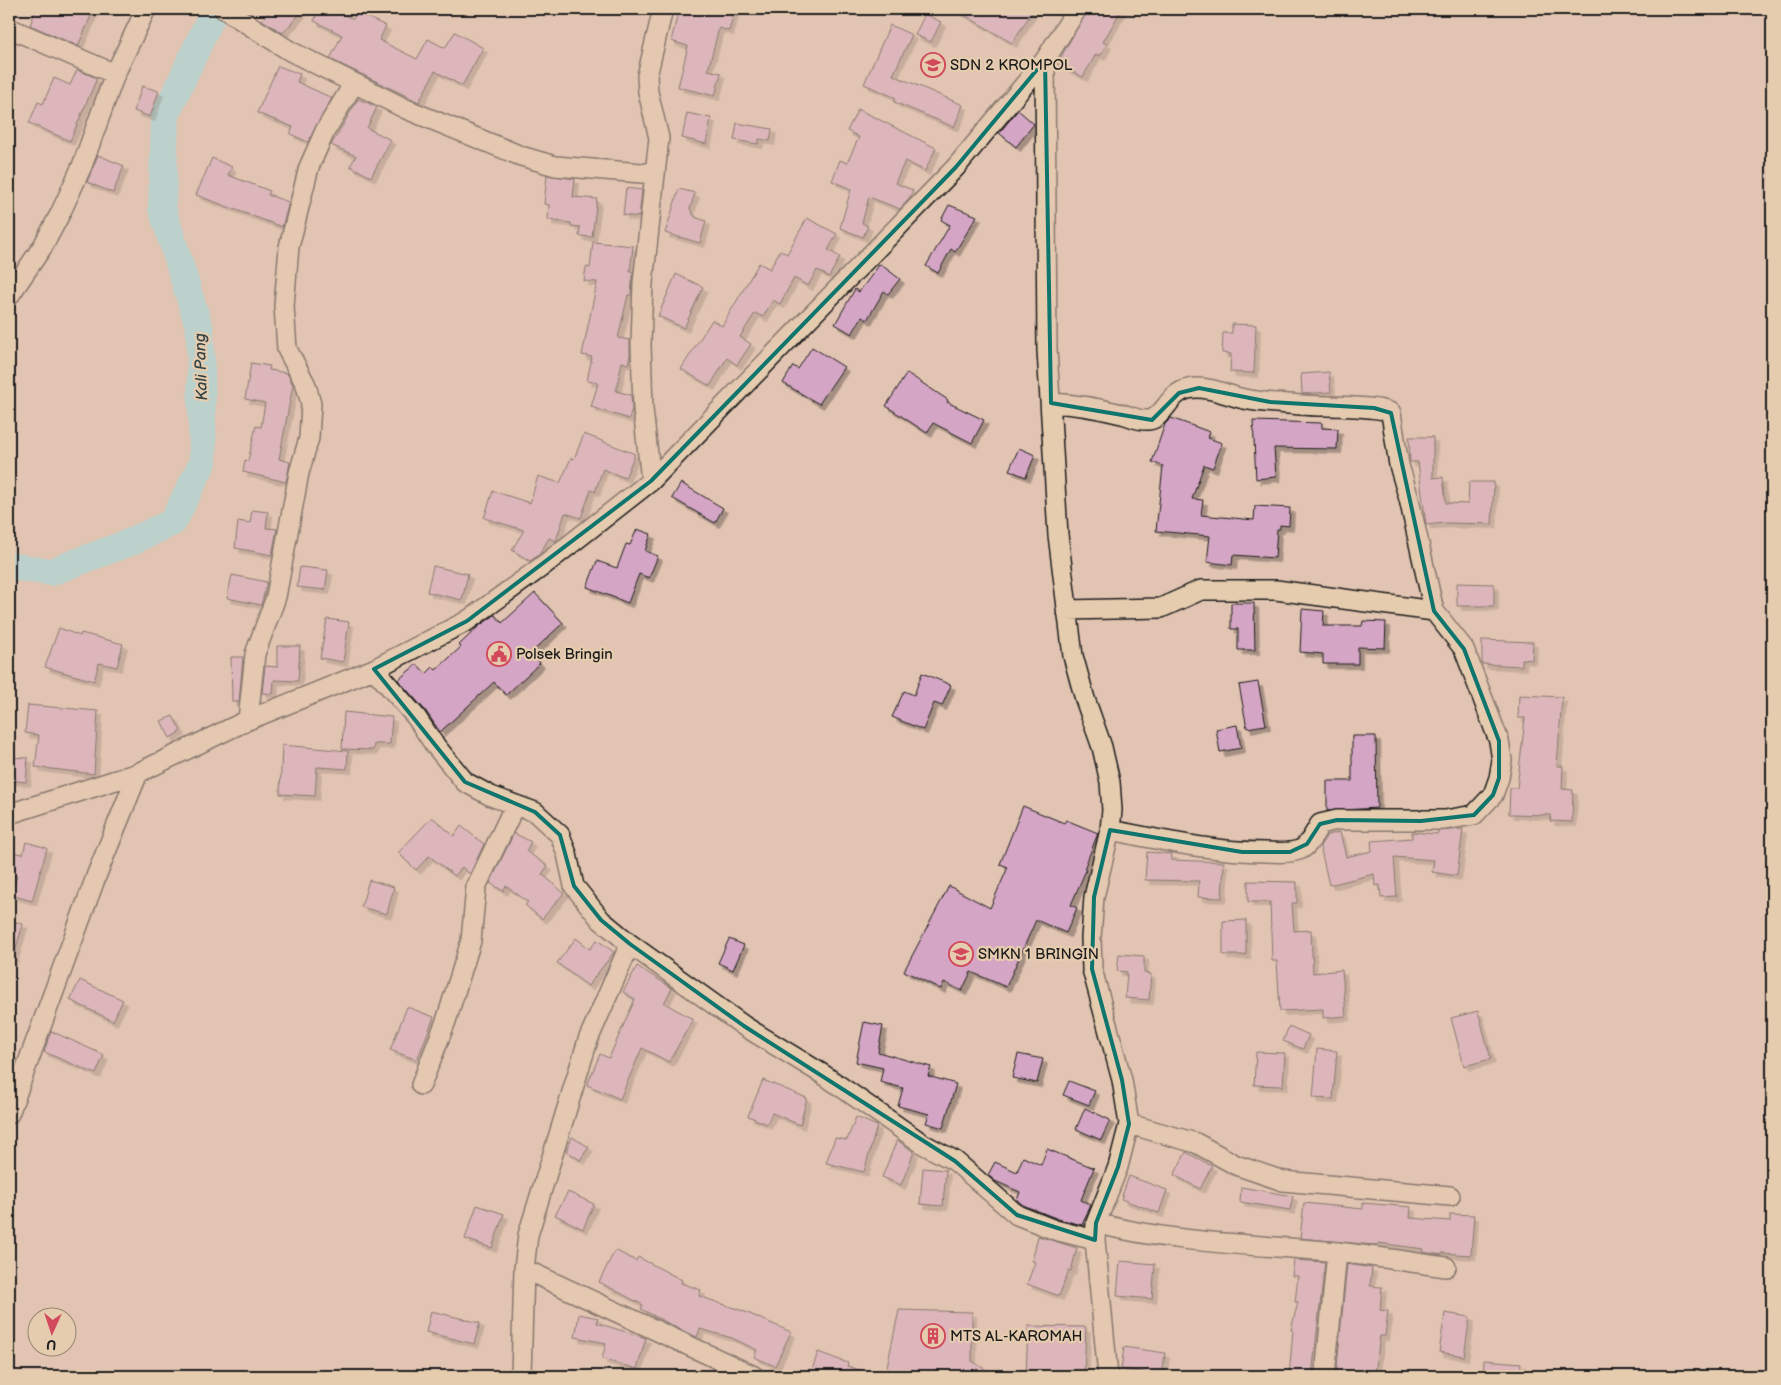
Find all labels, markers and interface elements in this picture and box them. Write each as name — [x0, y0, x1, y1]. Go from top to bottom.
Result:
school or university icon: SDN 2 KROMPOL — [920, 52, 946, 78]
place label: SDN 2 KROMPOL — [950, 56, 1073, 75]
water label: Kali Pang — [191, 333, 212, 401]
public building icon: Polsek Bringin — [486, 641, 512, 667]
place label: Polsek Bringin — [516, 645, 613, 664]
school or university icon: SMKN 1 BRINGIN — [948, 941, 974, 967]
place label: SMKN 1 BRINGIN — [978, 945, 1099, 964]
north arrow — [28, 1308, 78, 1358]
building icon: MTS AL-KAROMAH — [920, 1323, 946, 1349]
place label: MTS AL-KAROMAH — [950, 1327, 1082, 1346]
text: U — [46, 1336, 57, 1353]

